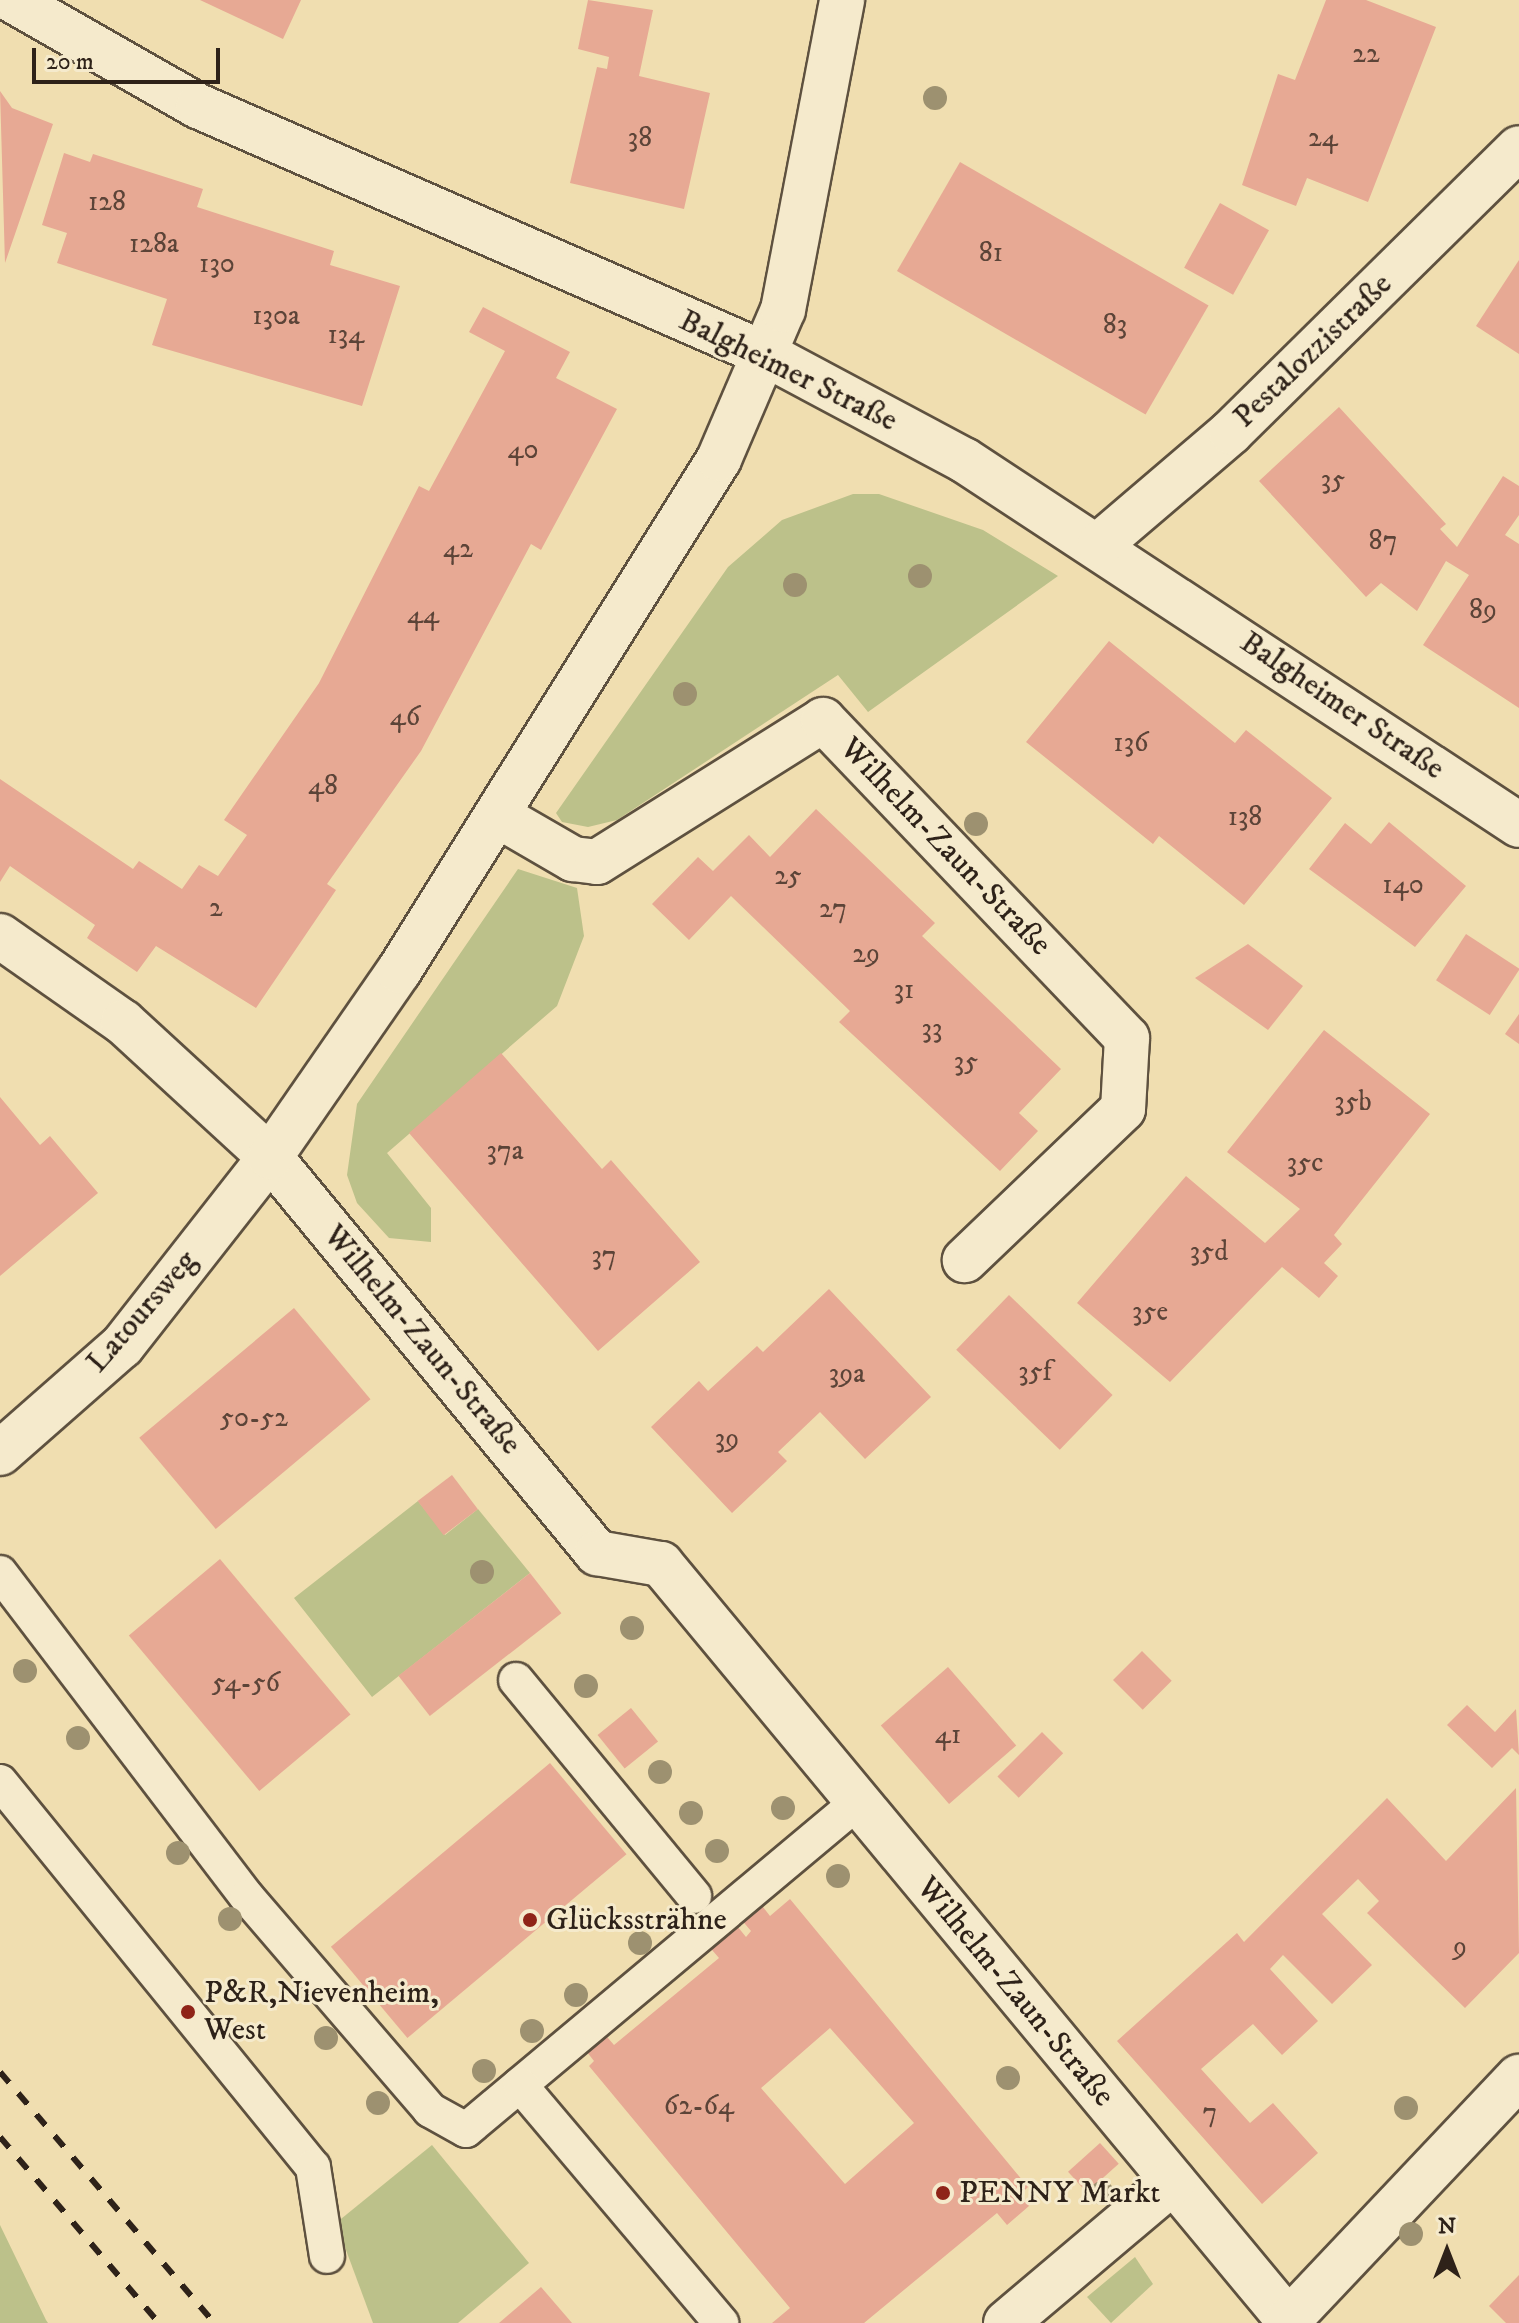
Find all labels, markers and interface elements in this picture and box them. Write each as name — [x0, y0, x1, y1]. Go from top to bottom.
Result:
scale bar — [36, 32, 224, 82]
house number: 22 — [1352, 37, 1380, 71]
text: 20 m — [46, 47, 94, 77]
house number: 38 — [628, 121, 652, 155]
house number: 24 — [1308, 121, 1338, 155]
house number: 128 — [88, 185, 126, 219]
house number: 128a — [129, 227, 179, 261]
house number: 81 — [979, 236, 1003, 270]
house number: 130 — [199, 247, 235, 281]
street label: Pestalozzistraße — [1226, 266, 1400, 436]
house number: 130a — [252, 299, 300, 333]
street label: Balgheimer Straße — [673, 302, 903, 440]
house number: 83 — [1103, 308, 1127, 342]
house number: 134 — [328, 318, 364, 352]
house number: 40 — [507, 433, 539, 467]
house number: 35 — [1321, 463, 1345, 497]
house number: 87 — [1369, 524, 1397, 558]
house number: 42 — [443, 532, 473, 566]
house number: 89 — [1469, 593, 1497, 627]
house number: 44 — [407, 598, 439, 632]
street label: Balgheimer Straße — [1232, 623, 1452, 789]
house number: 46 — [390, 700, 420, 734]
house number: 136 — [1113, 726, 1149, 760]
street label: Wilhelm-Zaun-Straße — [831, 730, 1059, 964]
house number: 48 — [308, 769, 338, 803]
house number: 138 — [1228, 800, 1262, 834]
house number: 25 — [774, 859, 802, 893]
house number: 140 — [1382, 868, 1424, 902]
house number: 2 — [209, 891, 223, 925]
house number: 27 — [819, 892, 847, 926]
house number: 29 — [852, 937, 880, 971]
house number: 31 — [894, 973, 914, 1007]
house number: 33 — [922, 1012, 942, 1046]
house number: 35 — [954, 1045, 978, 1079]
house number: 35b — [1334, 1085, 1372, 1119]
house number: 37a — [486, 1134, 524, 1168]
house number: 35c — [1287, 1146, 1323, 1180]
street label: Wilhelm-Zaun-Straße — [315, 1217, 529, 1463]
house number: 35d — [1190, 1235, 1228, 1269]
house number: 37 — [591, 1239, 617, 1273]
street label: Latoursweg — [78, 1243, 206, 1381]
house number: 35e — [1132, 1295, 1168, 1329]
house number: 35f — [1018, 1355, 1052, 1389]
house number: 39a — [829, 1357, 865, 1391]
house number: 50-52 — [220, 1401, 288, 1435]
house number: 39 — [715, 1422, 739, 1456]
house number: 54-56 — [212, 1666, 280, 1700]
house number: 41 — [935, 1718, 961, 1752]
street label: Wilhelm-Zaun-Straße — [908, 1869, 1122, 2115]
place label: Glückssträhne — [546, 1901, 727, 1939]
marker: Glückssträhne — [521, 1911, 539, 1929]
house number: 9 — [1453, 1930, 1467, 1964]
place label: P&R,Nievenheim, West — [204, 1975, 439, 2050]
marker: P&R,Nievenheim, West — [179, 2003, 197, 2021]
house number: 62-64 — [664, 2089, 734, 2123]
house number: 7 — [1203, 2096, 1217, 2130]
place label: PENNY Markt — [959, 2174, 1161, 2212]
marker: PENNY Markt — [934, 2184, 952, 2202]
north arrow — [1407, 2211, 1487, 2291]
text: N — [1438, 2213, 1456, 2240]

